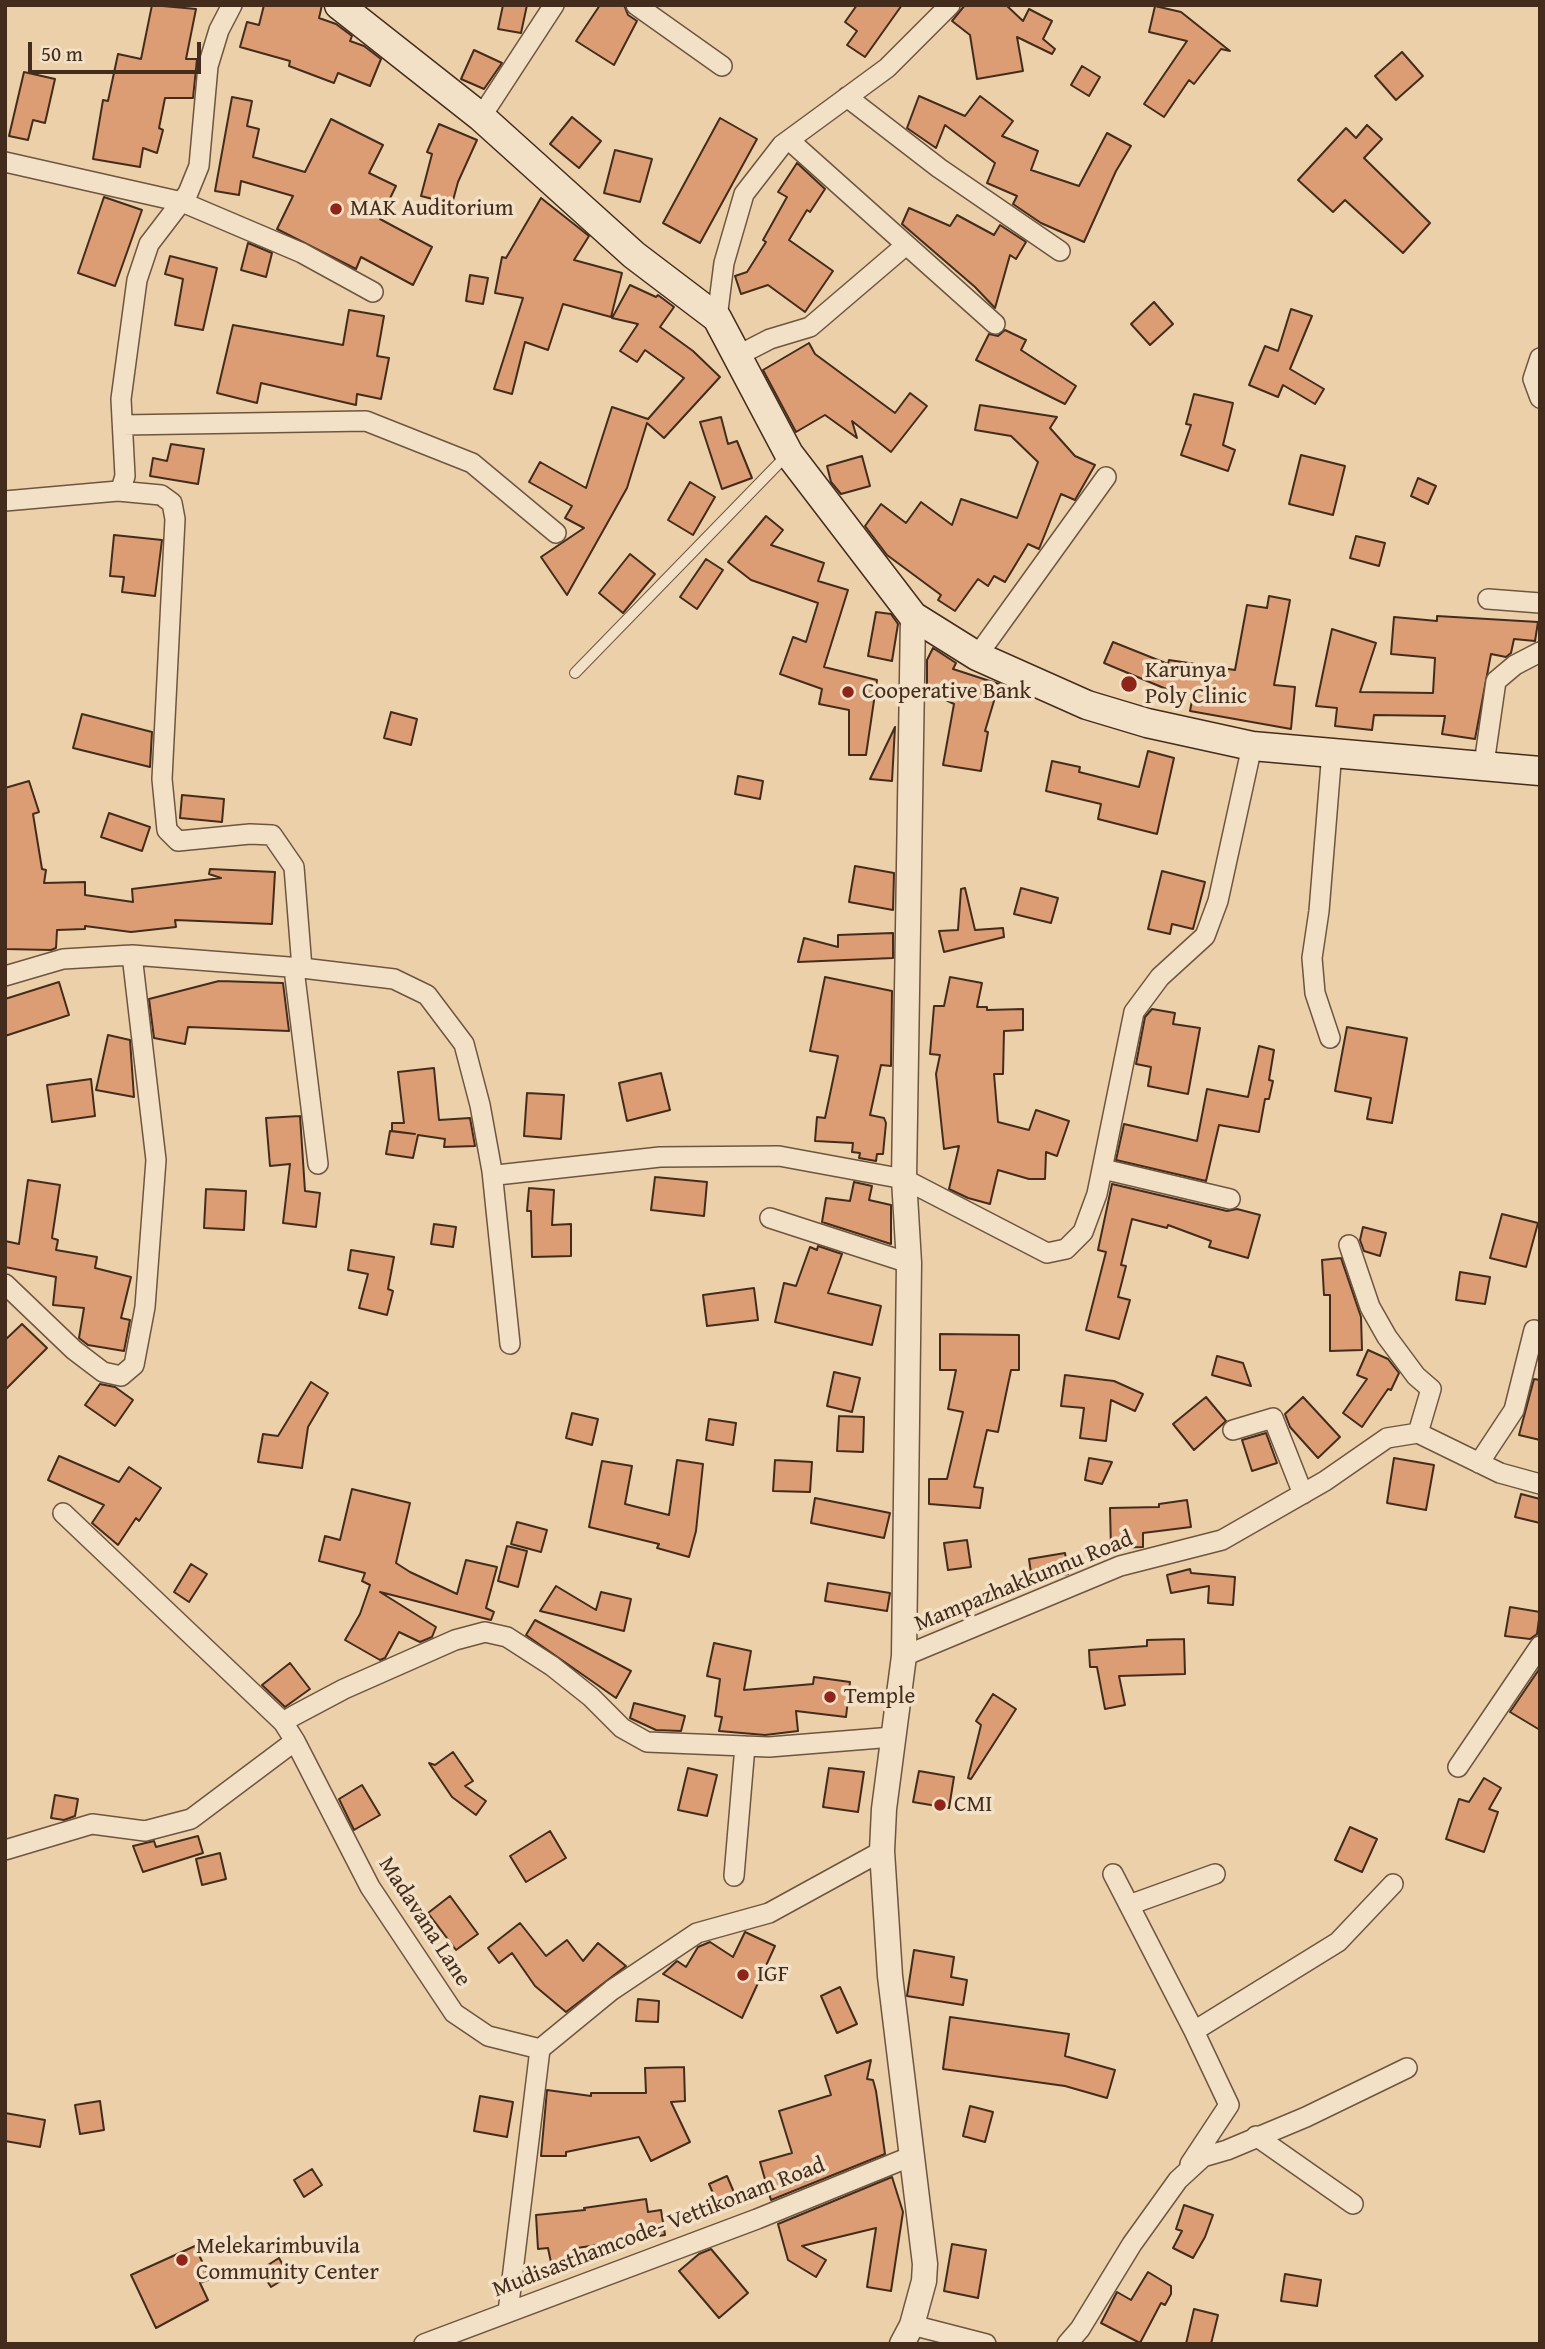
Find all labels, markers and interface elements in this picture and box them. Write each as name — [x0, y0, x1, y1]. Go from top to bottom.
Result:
scale bar — [32, 28, 205, 72]
text: 50 m — [41, 38, 83, 69]
place label: MAK Auditorium — [350, 195, 514, 223]
marker: MAK Auditorium — [328, 201, 344, 217]
place label: Karunya Poly Clinic — [1145, 657, 1247, 711]
marker: Karunya Poly Clinic — [1119, 674, 1139, 694]
place label: Cooperative Bank — [862, 678, 1031, 706]
marker: Cooperative Bank — [840, 684, 856, 700]
street label: Mampazhakkunnu Road — [911, 1526, 1137, 1638]
place label: Temple — [844, 1683, 915, 1711]
marker: Temple — [822, 1689, 838, 1705]
place label: CMI — [954, 1791, 992, 1819]
marker: CMI — [932, 1797, 948, 1813]
street label: Madavana Lane — [372, 1852, 476, 1992]
place label: IGF — [757, 1961, 789, 1989]
marker: IGF — [735, 1967, 751, 1983]
street label: Mudisasthamcode- Vettikonam Road — [489, 2152, 829, 2304]
place label: Melekarimbuvila Community Center — [196, 2233, 379, 2287]
marker: Melekarimbuvila Community Center — [174, 2252, 190, 2268]

